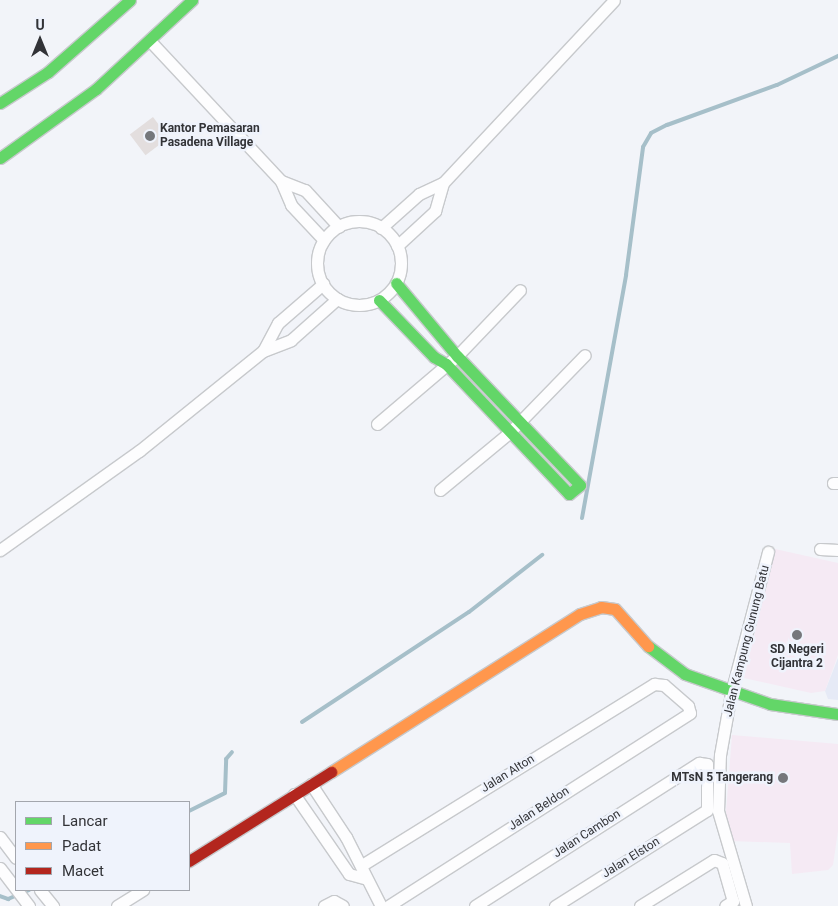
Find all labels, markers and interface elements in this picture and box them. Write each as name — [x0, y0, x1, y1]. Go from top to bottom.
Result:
north arrow — [15, 15, 65, 65]
text: U — [35, 17, 45, 33]
place label: Kantor Pemasaran Pasadena Village — [160, 122, 260, 150]
marker: Kantor Pemasaran Pasadena Village — [144, 130, 156, 142]
street label: Jalan Kampung Gunung Batu — [721, 564, 773, 718]
marker: SD Negeri Cijantra 2 — [791, 629, 803, 641]
place label: SD Negeri Cijantra 2 — [770, 643, 824, 671]
street label: Jalan Alton — [479, 752, 537, 796]
place label: MTsN 5 Tangerang — [671, 771, 773, 785]
marker: MTsN 5 Tangerang — [777, 772, 789, 784]
street label: Jalan Beldon — [506, 784, 572, 834]
legend — [15, 801, 190, 891]
street label: Jalan Cambon — [551, 807, 623, 861]
text: Lancar — [62, 812, 108, 830]
street label: Jalan Elston — [599, 835, 663, 881]
text: Padat — [62, 837, 101, 855]
text: Macet — [62, 862, 104, 880]

